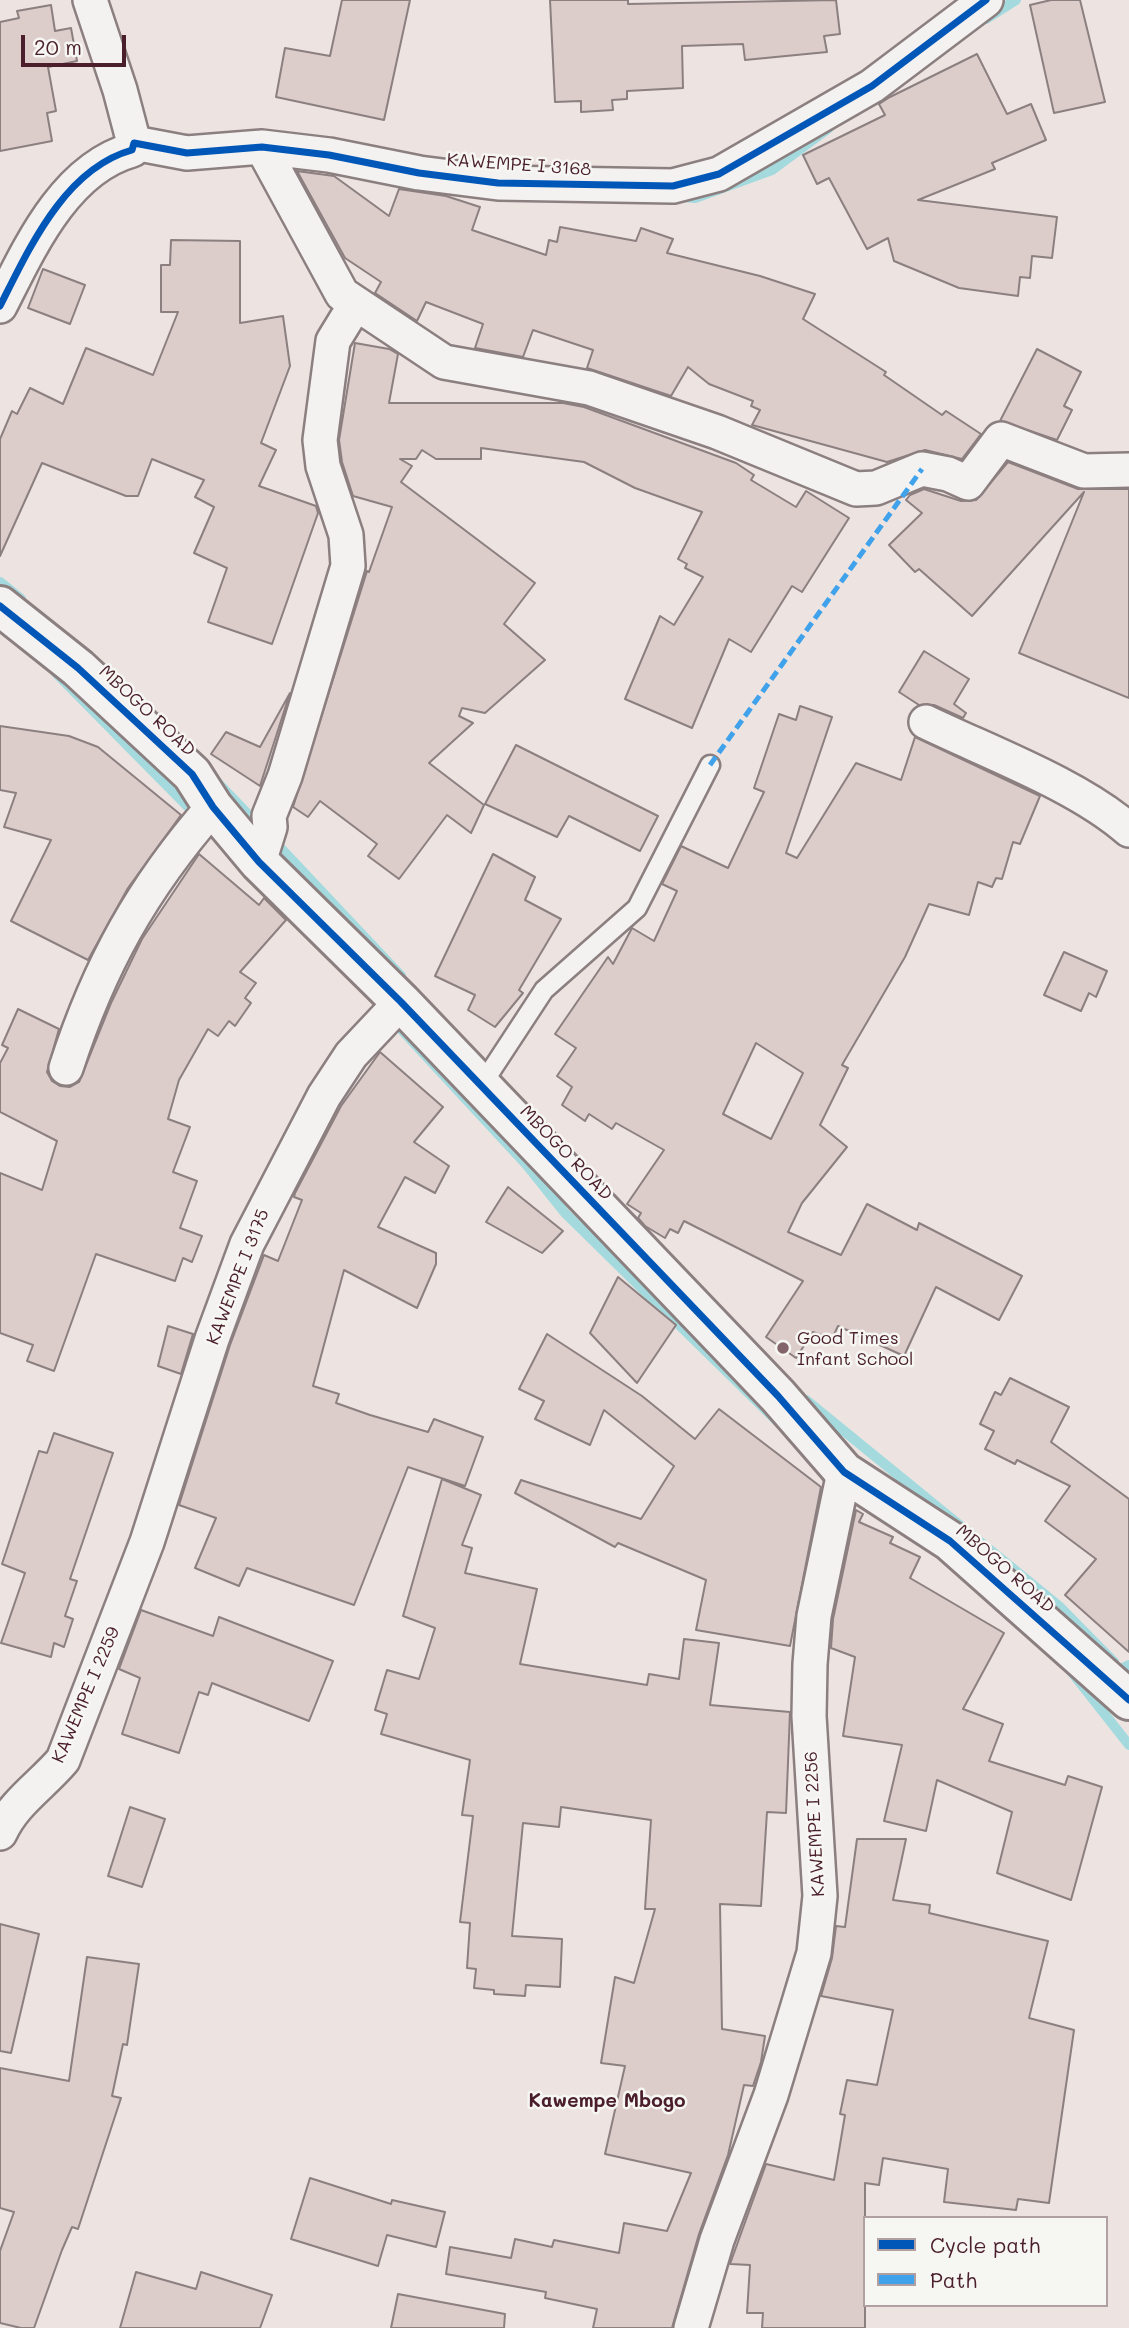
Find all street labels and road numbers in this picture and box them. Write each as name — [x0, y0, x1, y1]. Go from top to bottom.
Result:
street label: KAWEMPE I 3168 — [446, 149, 592, 181]
street label: MBOGO ROAD — [94, 661, 200, 761]
street label: MBOGO ROAD — [515, 1101, 617, 1205]
street label: KAWEMPE I 3175 — [202, 1206, 274, 1348]
street label: MBOGO ROAD — [951, 1520, 1059, 1618]
street label: KAWEMPE I 2259 — [48, 1624, 124, 1766]
street label: KAWEMPE I 2256 — [800, 1751, 830, 1897]

